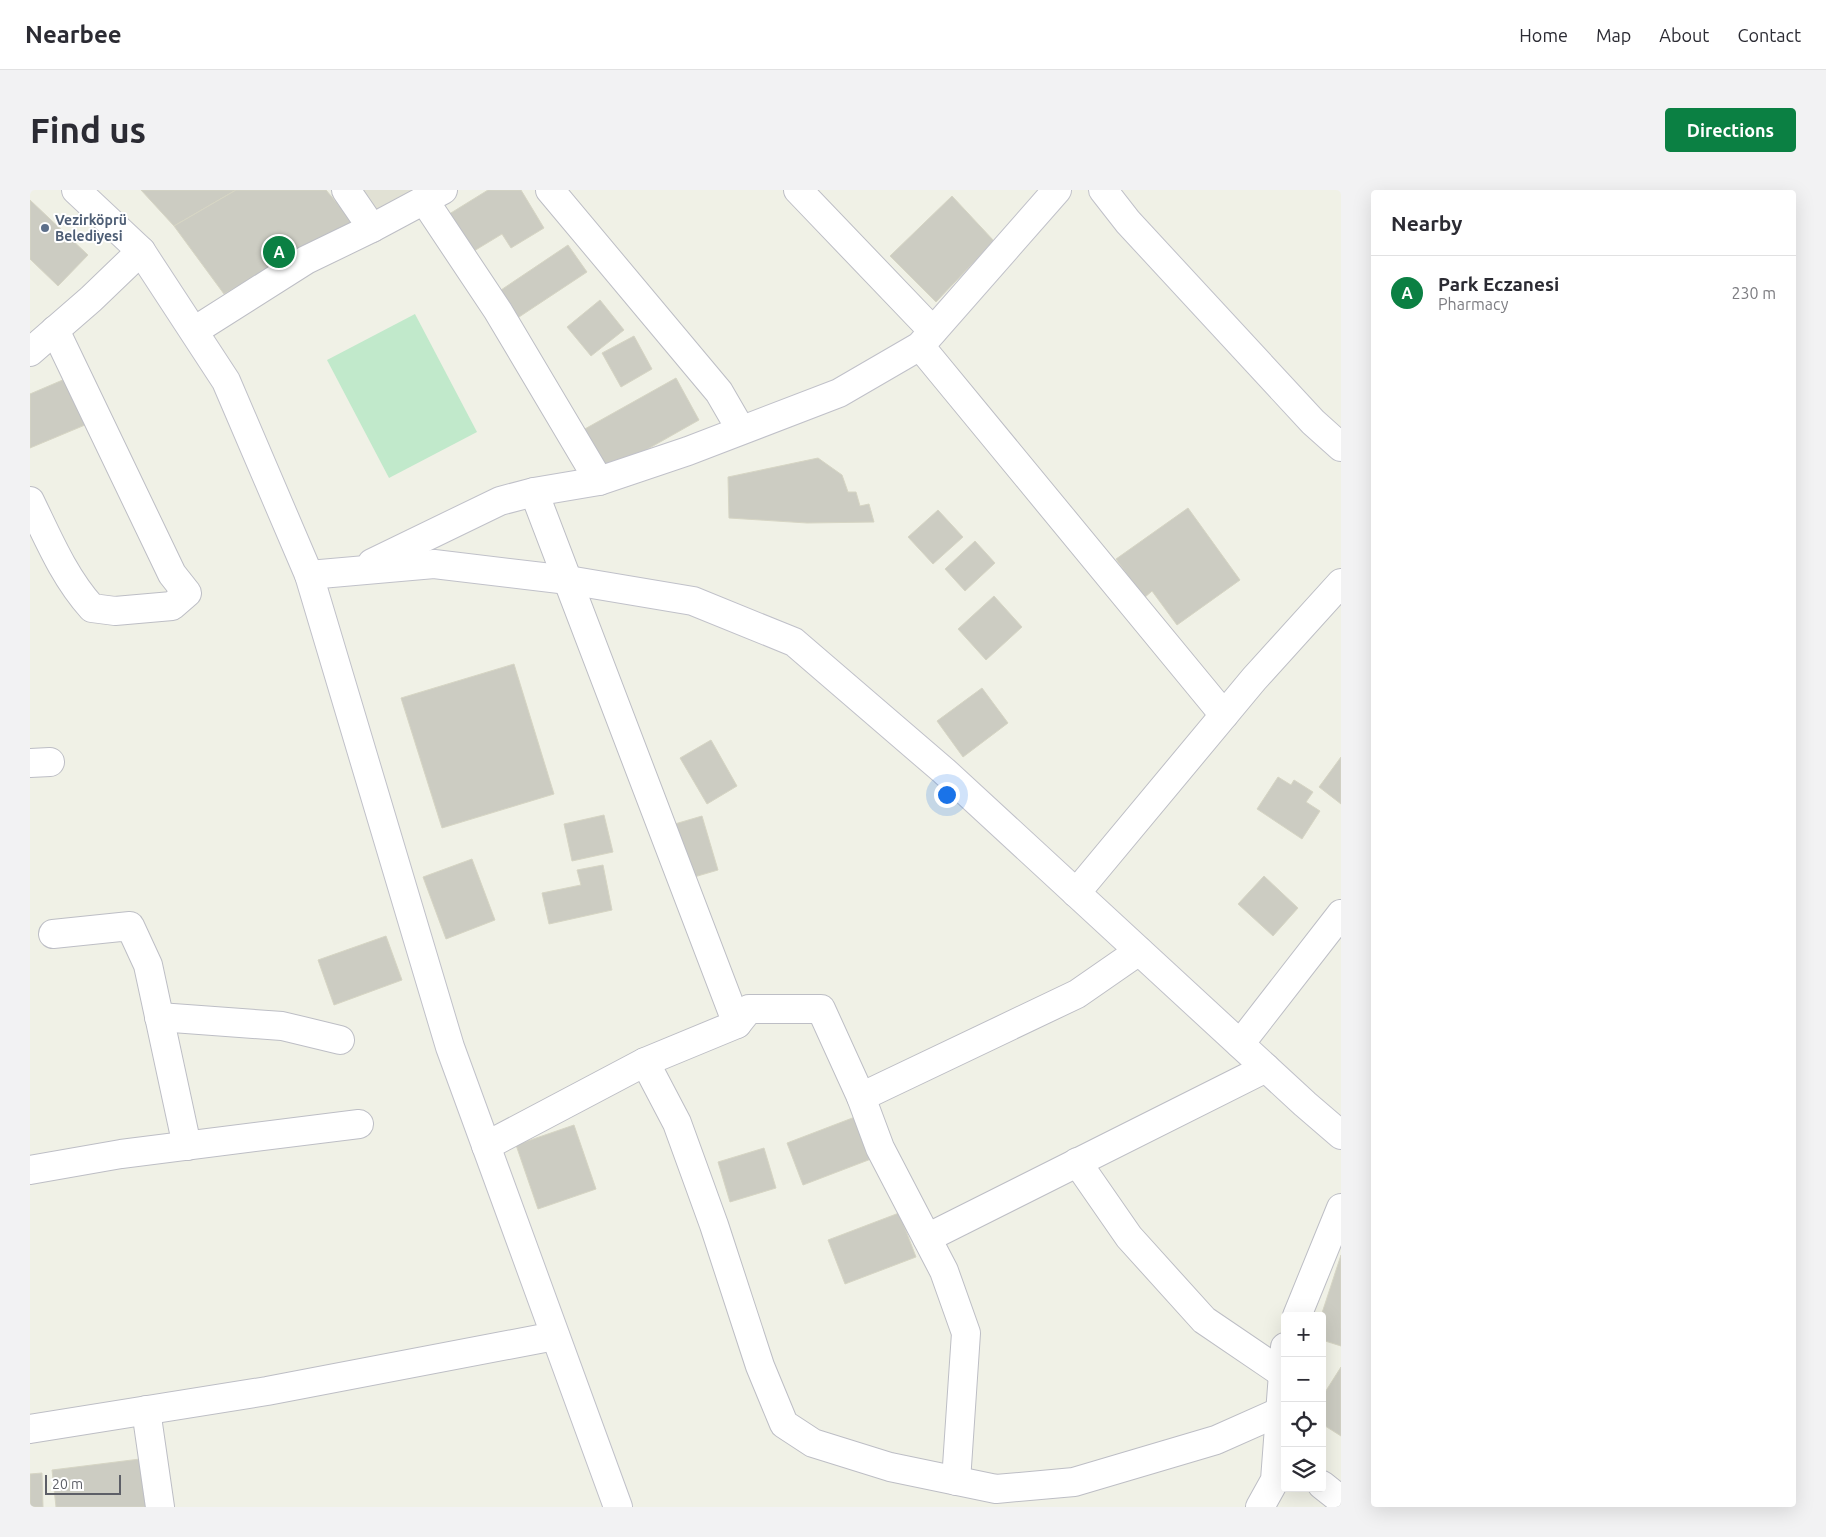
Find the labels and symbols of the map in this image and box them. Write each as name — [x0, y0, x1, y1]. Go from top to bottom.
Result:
place label: Vezirköprü Belediyesi — [55, 212, 127, 244]
marker: Vezirköprü Belediyesi — [39, 222, 51, 234]
pin: A — [263, 233, 295, 271]
your location — [934, 782, 960, 808]
scale bar — [45, 1472, 121, 1495]

